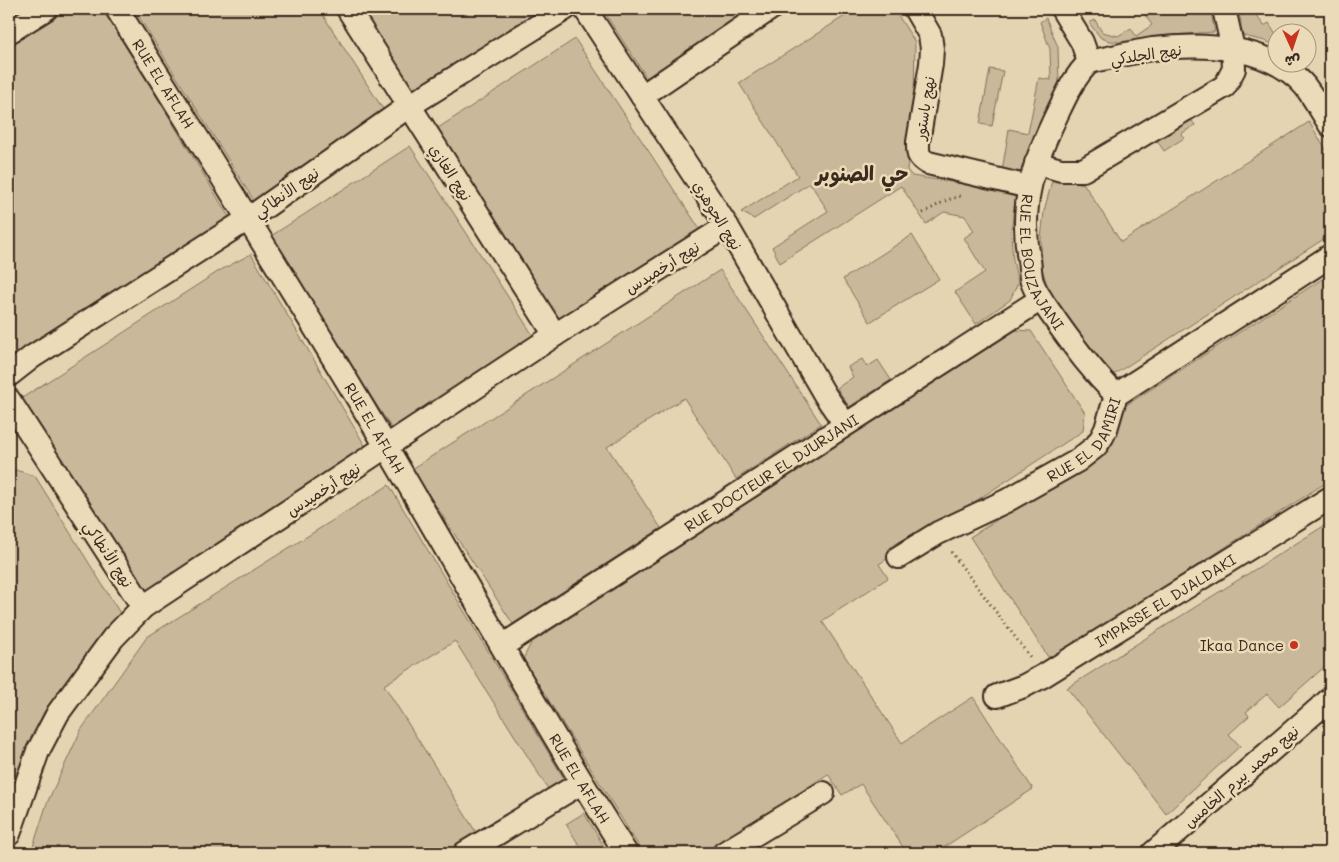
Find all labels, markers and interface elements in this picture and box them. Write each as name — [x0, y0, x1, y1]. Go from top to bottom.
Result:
north arrow — [1266, 22, 1316, 72]
street label: RUE EL AFLAH — [128, 35, 199, 132]
street label: نهج الجلدكي — [1109, 39, 1184, 73]
text: ش — [1285, 52, 1301, 71]
street label: نهج باستور — [909, 75, 940, 142]
street label: نهج الغازي — [423, 140, 477, 205]
district label: حي الصنوبر — [814, 160, 908, 192]
street label: نهج الأنطاكي — [249, 162, 325, 225]
street label: نهج الجوهري — [687, 176, 747, 255]
street label: RUE EL BOUZAJANI — [1016, 193, 1069, 334]
street label: نهج أرخميدس — [621, 236, 704, 299]
street label: RUE EL AFLAH — [340, 379, 410, 477]
street label: RUE EL DAMIRI — [1043, 395, 1125, 486]
street label: RUE DOCTEUR EL DJURJANI — [680, 409, 862, 536]
street label: نهج أرخميدس — [282, 458, 364, 521]
street label: نهج الأنطاكي — [77, 517, 138, 593]
street label: IMPASSE EL DJALDAKI — [1091, 549, 1240, 651]
place label: Ikaa Dance — [1200, 635, 1284, 655]
marker: Ikaa Dance — [1288, 639, 1300, 651]
street label: نهج محمد بيرم الخامس — [1179, 720, 1305, 834]
street label: RUE EL AFLAH — [545, 730, 615, 827]

